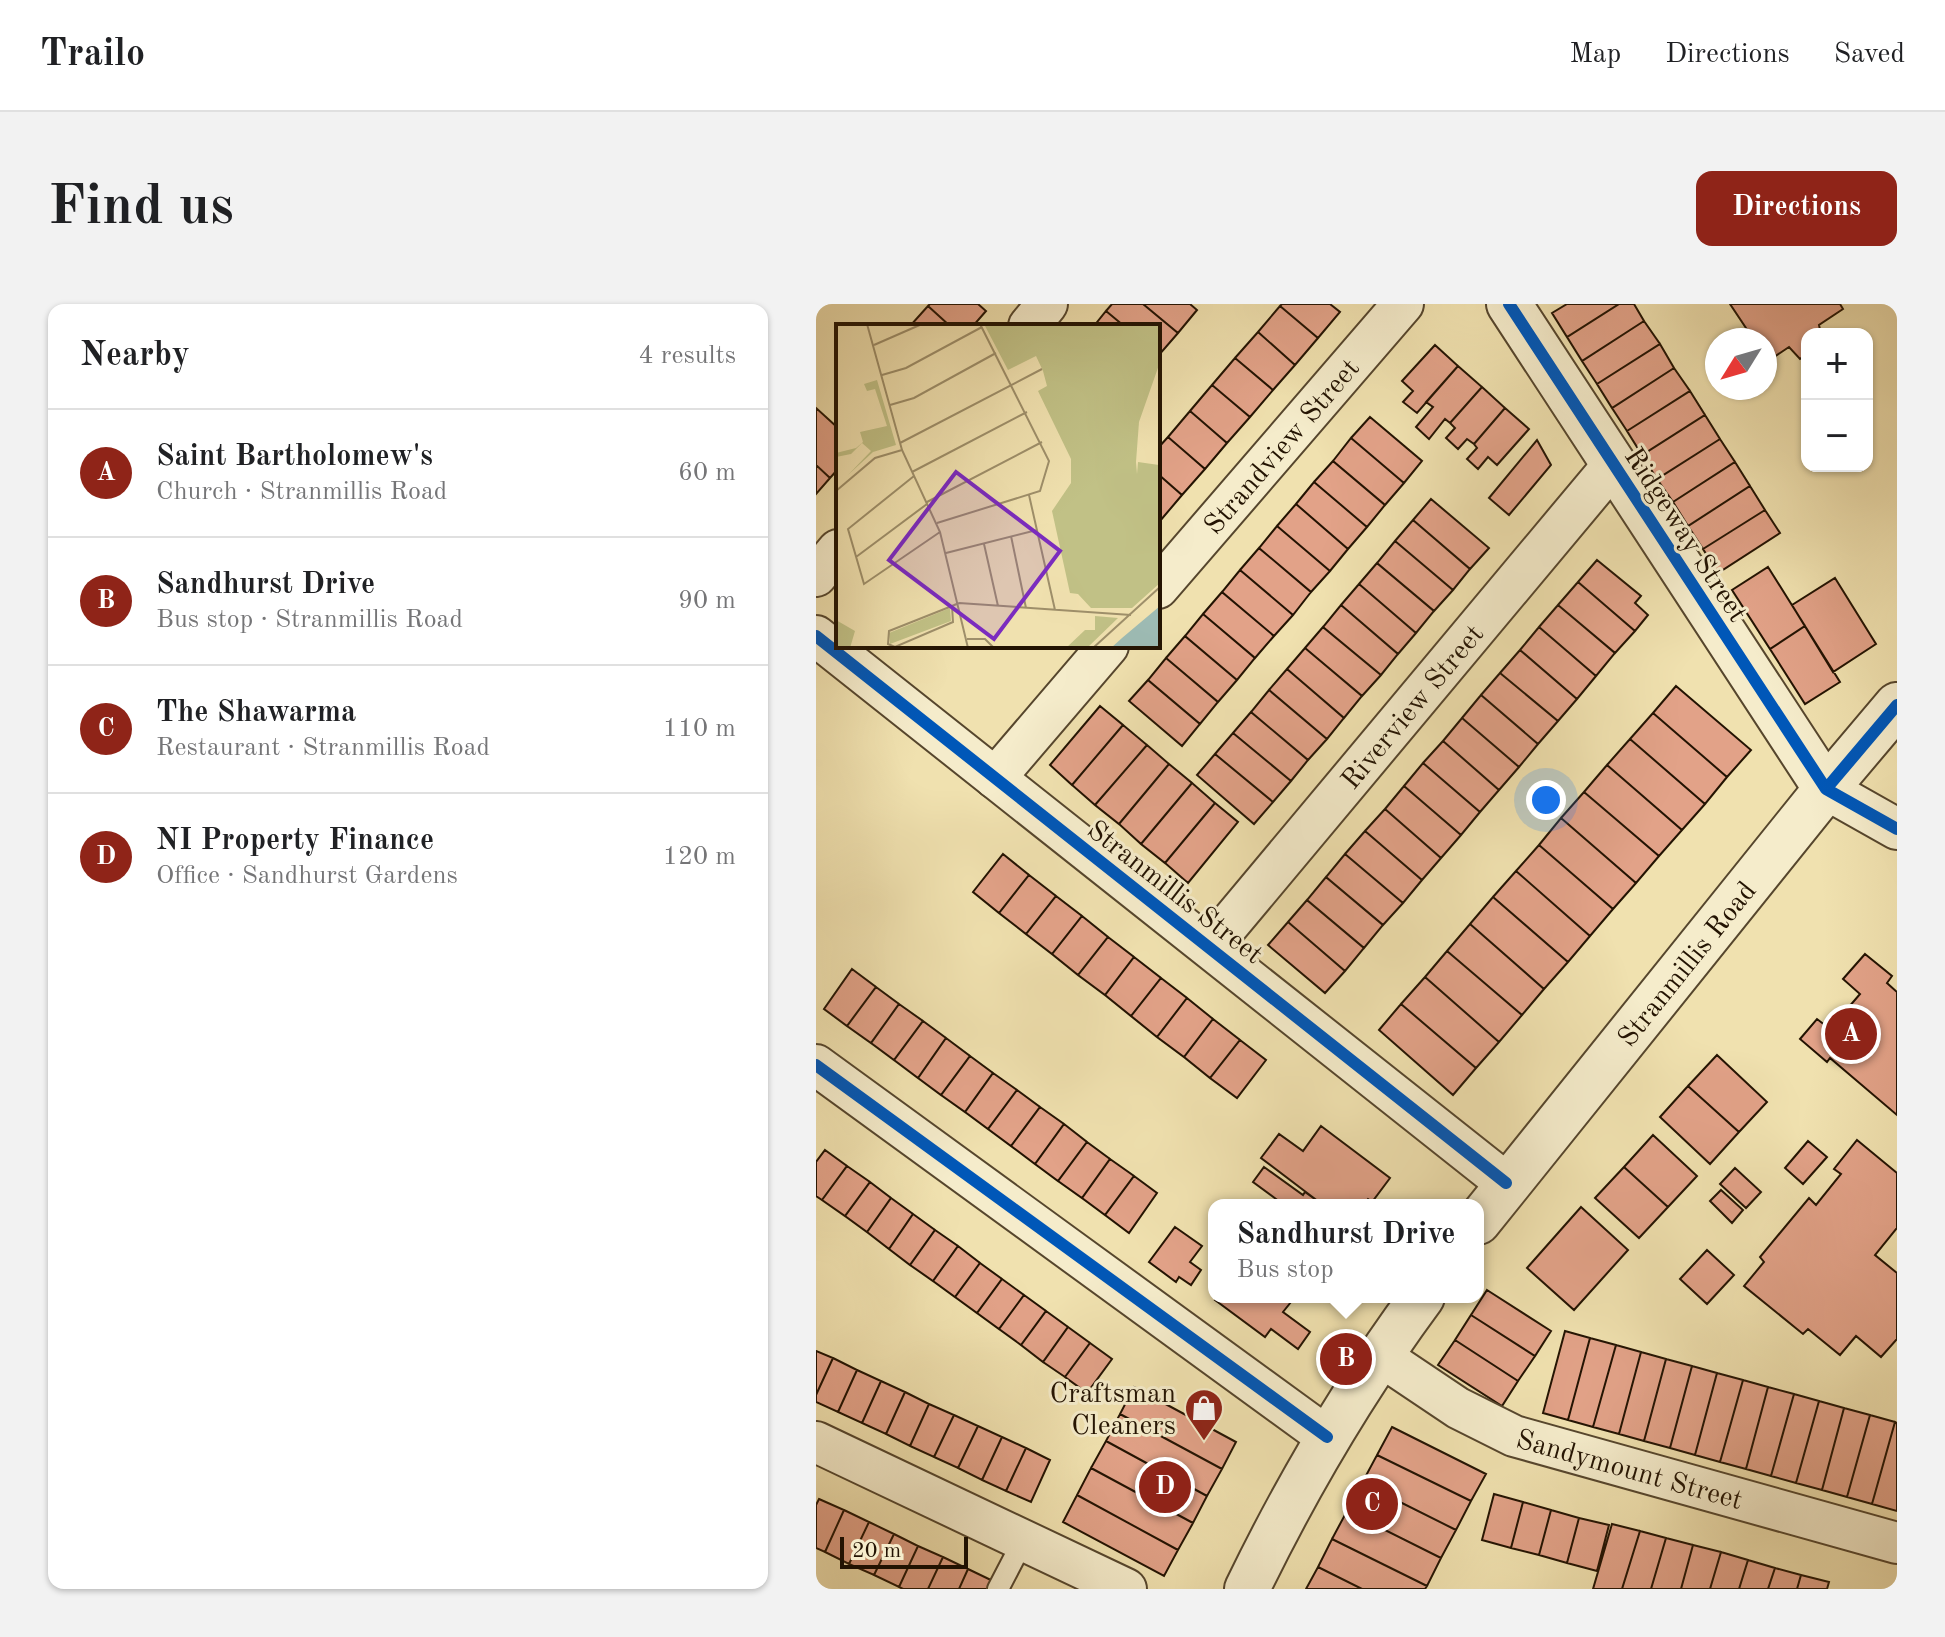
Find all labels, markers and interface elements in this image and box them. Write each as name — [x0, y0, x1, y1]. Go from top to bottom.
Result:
text: Trailo — [40, 36, 145, 74]
text: Map — [1569, 41, 1621, 69]
text: Directions — [1665, 41, 1790, 69]
text: Saved — [1834, 41, 1905, 69]
button: Directions — [1696, 171, 1897, 246]
text: Find us — [48, 180, 234, 236]
inset map — [836, 324, 1160, 648]
north arrow — [1705, 328, 1777, 400]
map controls — [1801, 328, 1873, 472]
button: + — [1801, 328, 1873, 400]
text: Nearby — [80, 339, 190, 373]
text: 4 results — [638, 343, 736, 369]
street label: Strandview Street — [1200, 355, 1366, 541]
button: − — [1801, 400, 1873, 472]
text: Saint Bartholomew's — [156, 442, 433, 472]
street label: Ridgeway Street — [1618, 444, 1751, 628]
text: A — [96, 460, 116, 486]
text: 60 m — [678, 460, 736, 486]
text: Church · Stranmillis Road — [156, 479, 447, 505]
text: Sandhurst Drive — [156, 570, 375, 600]
text: B — [97, 588, 115, 614]
text: 90 m — [678, 588, 736, 614]
text: Bus stop · Stranmillis Road — [156, 607, 463, 633]
street label: Riverview Street — [1337, 621, 1490, 796]
text: The Shawarma — [156, 698, 356, 728]
text: C — [97, 716, 115, 742]
text: 110 m — [663, 716, 736, 742]
text: Restaurant · Stranmillis Road — [156, 735, 490, 761]
your location — [1526, 780, 1566, 820]
street label: Stranmillis Street — [1081, 816, 1267, 970]
text: NI Property Finance — [156, 826, 434, 856]
text: D — [96, 844, 116, 870]
text: 120 m — [663, 844, 736, 870]
text: Office · Sandhurst Gardens — [156, 863, 458, 889]
street label: Stranmillis Road — [1614, 877, 1763, 1053]
pin: A — [1825, 1004, 1877, 1064]
popup — [1208, 1199, 1484, 1303]
text: Sandhurst Drive — [1236, 1220, 1456, 1250]
text: Bus stop — [1236, 1257, 1334, 1283]
pin: B — [1320, 1329, 1372, 1389]
place label: Craftsman Cleaners — [1050, 1381, 1176, 1441]
shop icon: Craftsman Cleaners — [1183, 1387, 1225, 1442]
street label: Sandymount Street — [1513, 1426, 1745, 1516]
pin: D — [1139, 1457, 1191, 1517]
pin: C — [1346, 1474, 1398, 1534]
scale bar — [840, 1533, 968, 1569]
text: 20 m — [852, 1540, 901, 1562]

